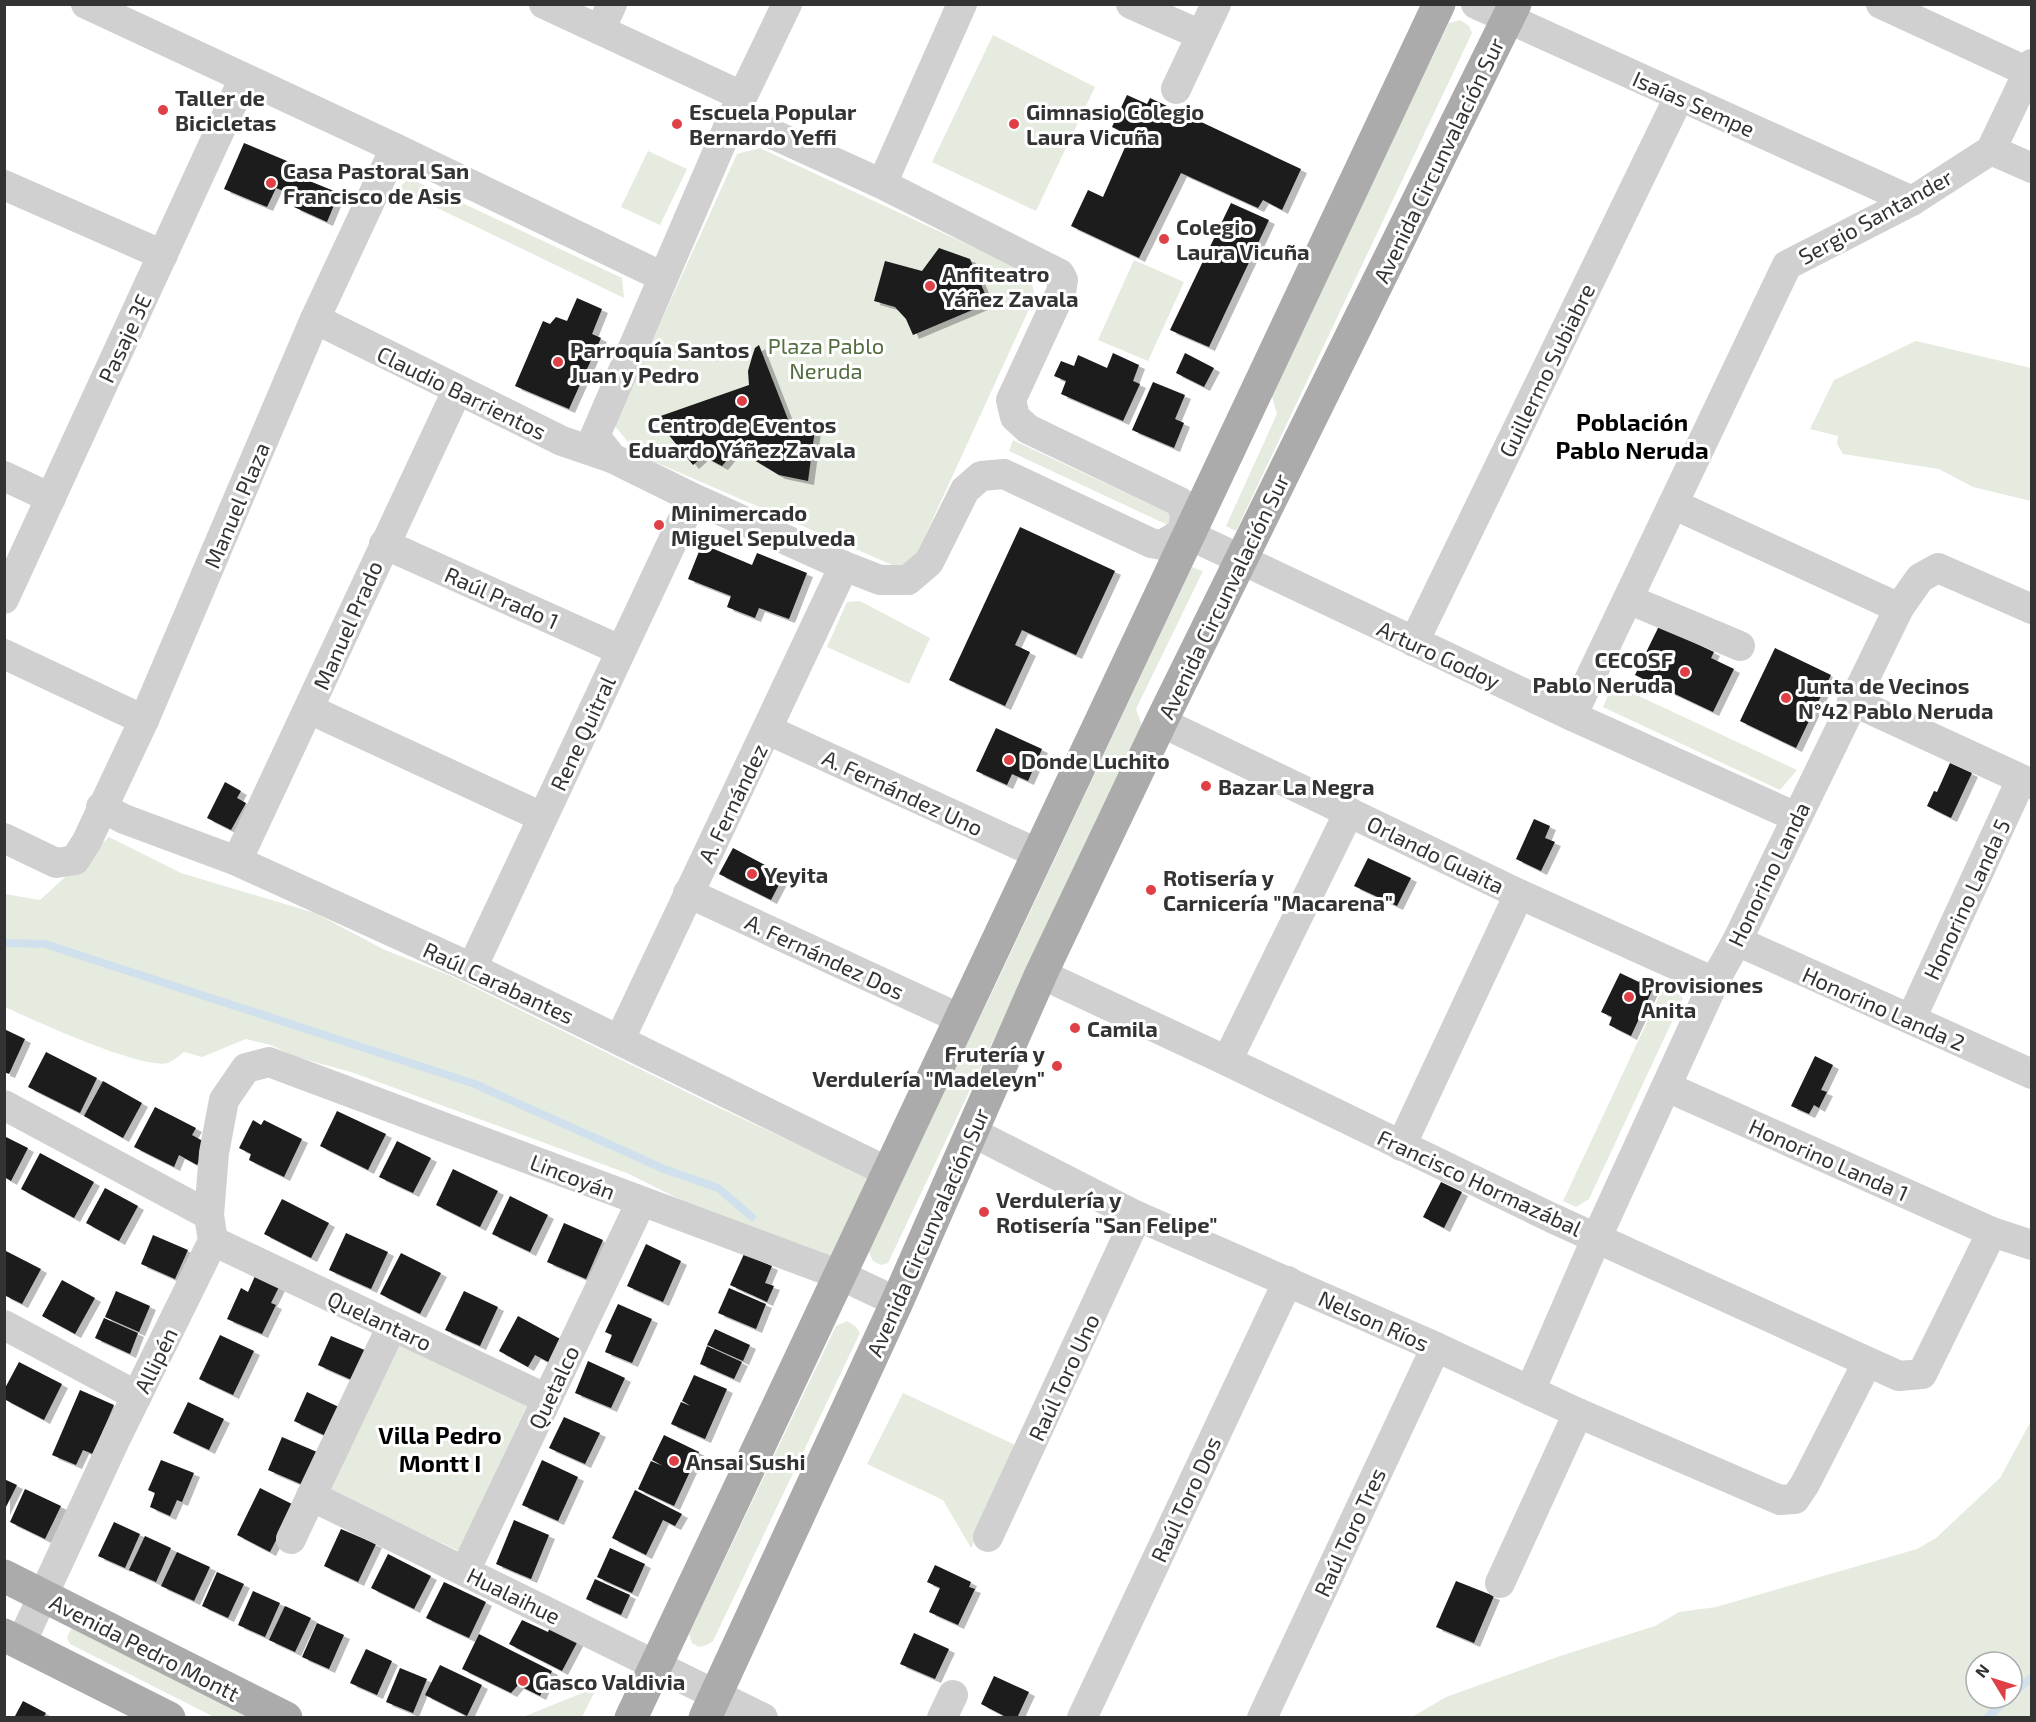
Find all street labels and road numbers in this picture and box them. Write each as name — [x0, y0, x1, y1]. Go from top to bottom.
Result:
street label: Avenida Circunvalación Sur — [1367, 33, 1509, 287]
street label: Isaías Sempe — [1629, 65, 1759, 141]
street label: Sergio Santander — [1794, 163, 1957, 269]
street label: Guillermo Subiabre — [1493, 279, 1599, 461]
street label: Pasaje 3E — [92, 289, 157, 387]
street label: Claudio Barrientos — [373, 340, 551, 444]
street label: Manuel Plaza — [198, 438, 274, 572]
street label: Avenida Circunvalación Sur — [1152, 469, 1294, 723]
street label: Manuel Prado — [307, 556, 387, 694]
street label: Raúl Prado 1 — [441, 560, 563, 634]
street label: Arturo Godoy — [1374, 614, 1505, 694]
street label: Rene Quitral — [544, 671, 621, 795]
street label: A. Fernández — [692, 739, 772, 867]
street label: A. Fernández Uno — [819, 743, 987, 841]
street label: Honorino Landa — [1722, 797, 1814, 951]
street label: Orlando Guaita — [1363, 810, 1509, 898]
street label: Honorino Landa 5 — [1917, 814, 2015, 984]
street label: A. Fernández Dos — [741, 908, 909, 1004]
street label: Raúl Carabantes — [419, 936, 579, 1028]
street label: Honorino Landa 2 — [1799, 961, 1969, 1055]
street label: Avenida Circunvalación Sur — [860, 1104, 994, 1360]
street label: Honorino Landa 1 — [1745, 1112, 1913, 1206]
street label: Francisco Hormazábal — [1374, 1123, 1587, 1241]
street label: Lincoyán — [527, 1148, 619, 1204]
street label: Nelson Ríos — [1315, 1284, 1433, 1356]
street label: Quelantaro — [323, 1285, 436, 1356]
street label: Raúl Toro Uno — [1022, 1309, 1104, 1445]
street label: Allipén — [128, 1323, 182, 1397]
street label: Quetalco — [522, 1341, 585, 1433]
street label: Raúl Toro Dos — [1145, 1432, 1225, 1566]
street label: Raúl Toro Tres — [1308, 1463, 1390, 1601]
street label: Hualaihue — [463, 1561, 565, 1629]
street label: Avenida Pedro Montt — [46, 1588, 244, 1706]

